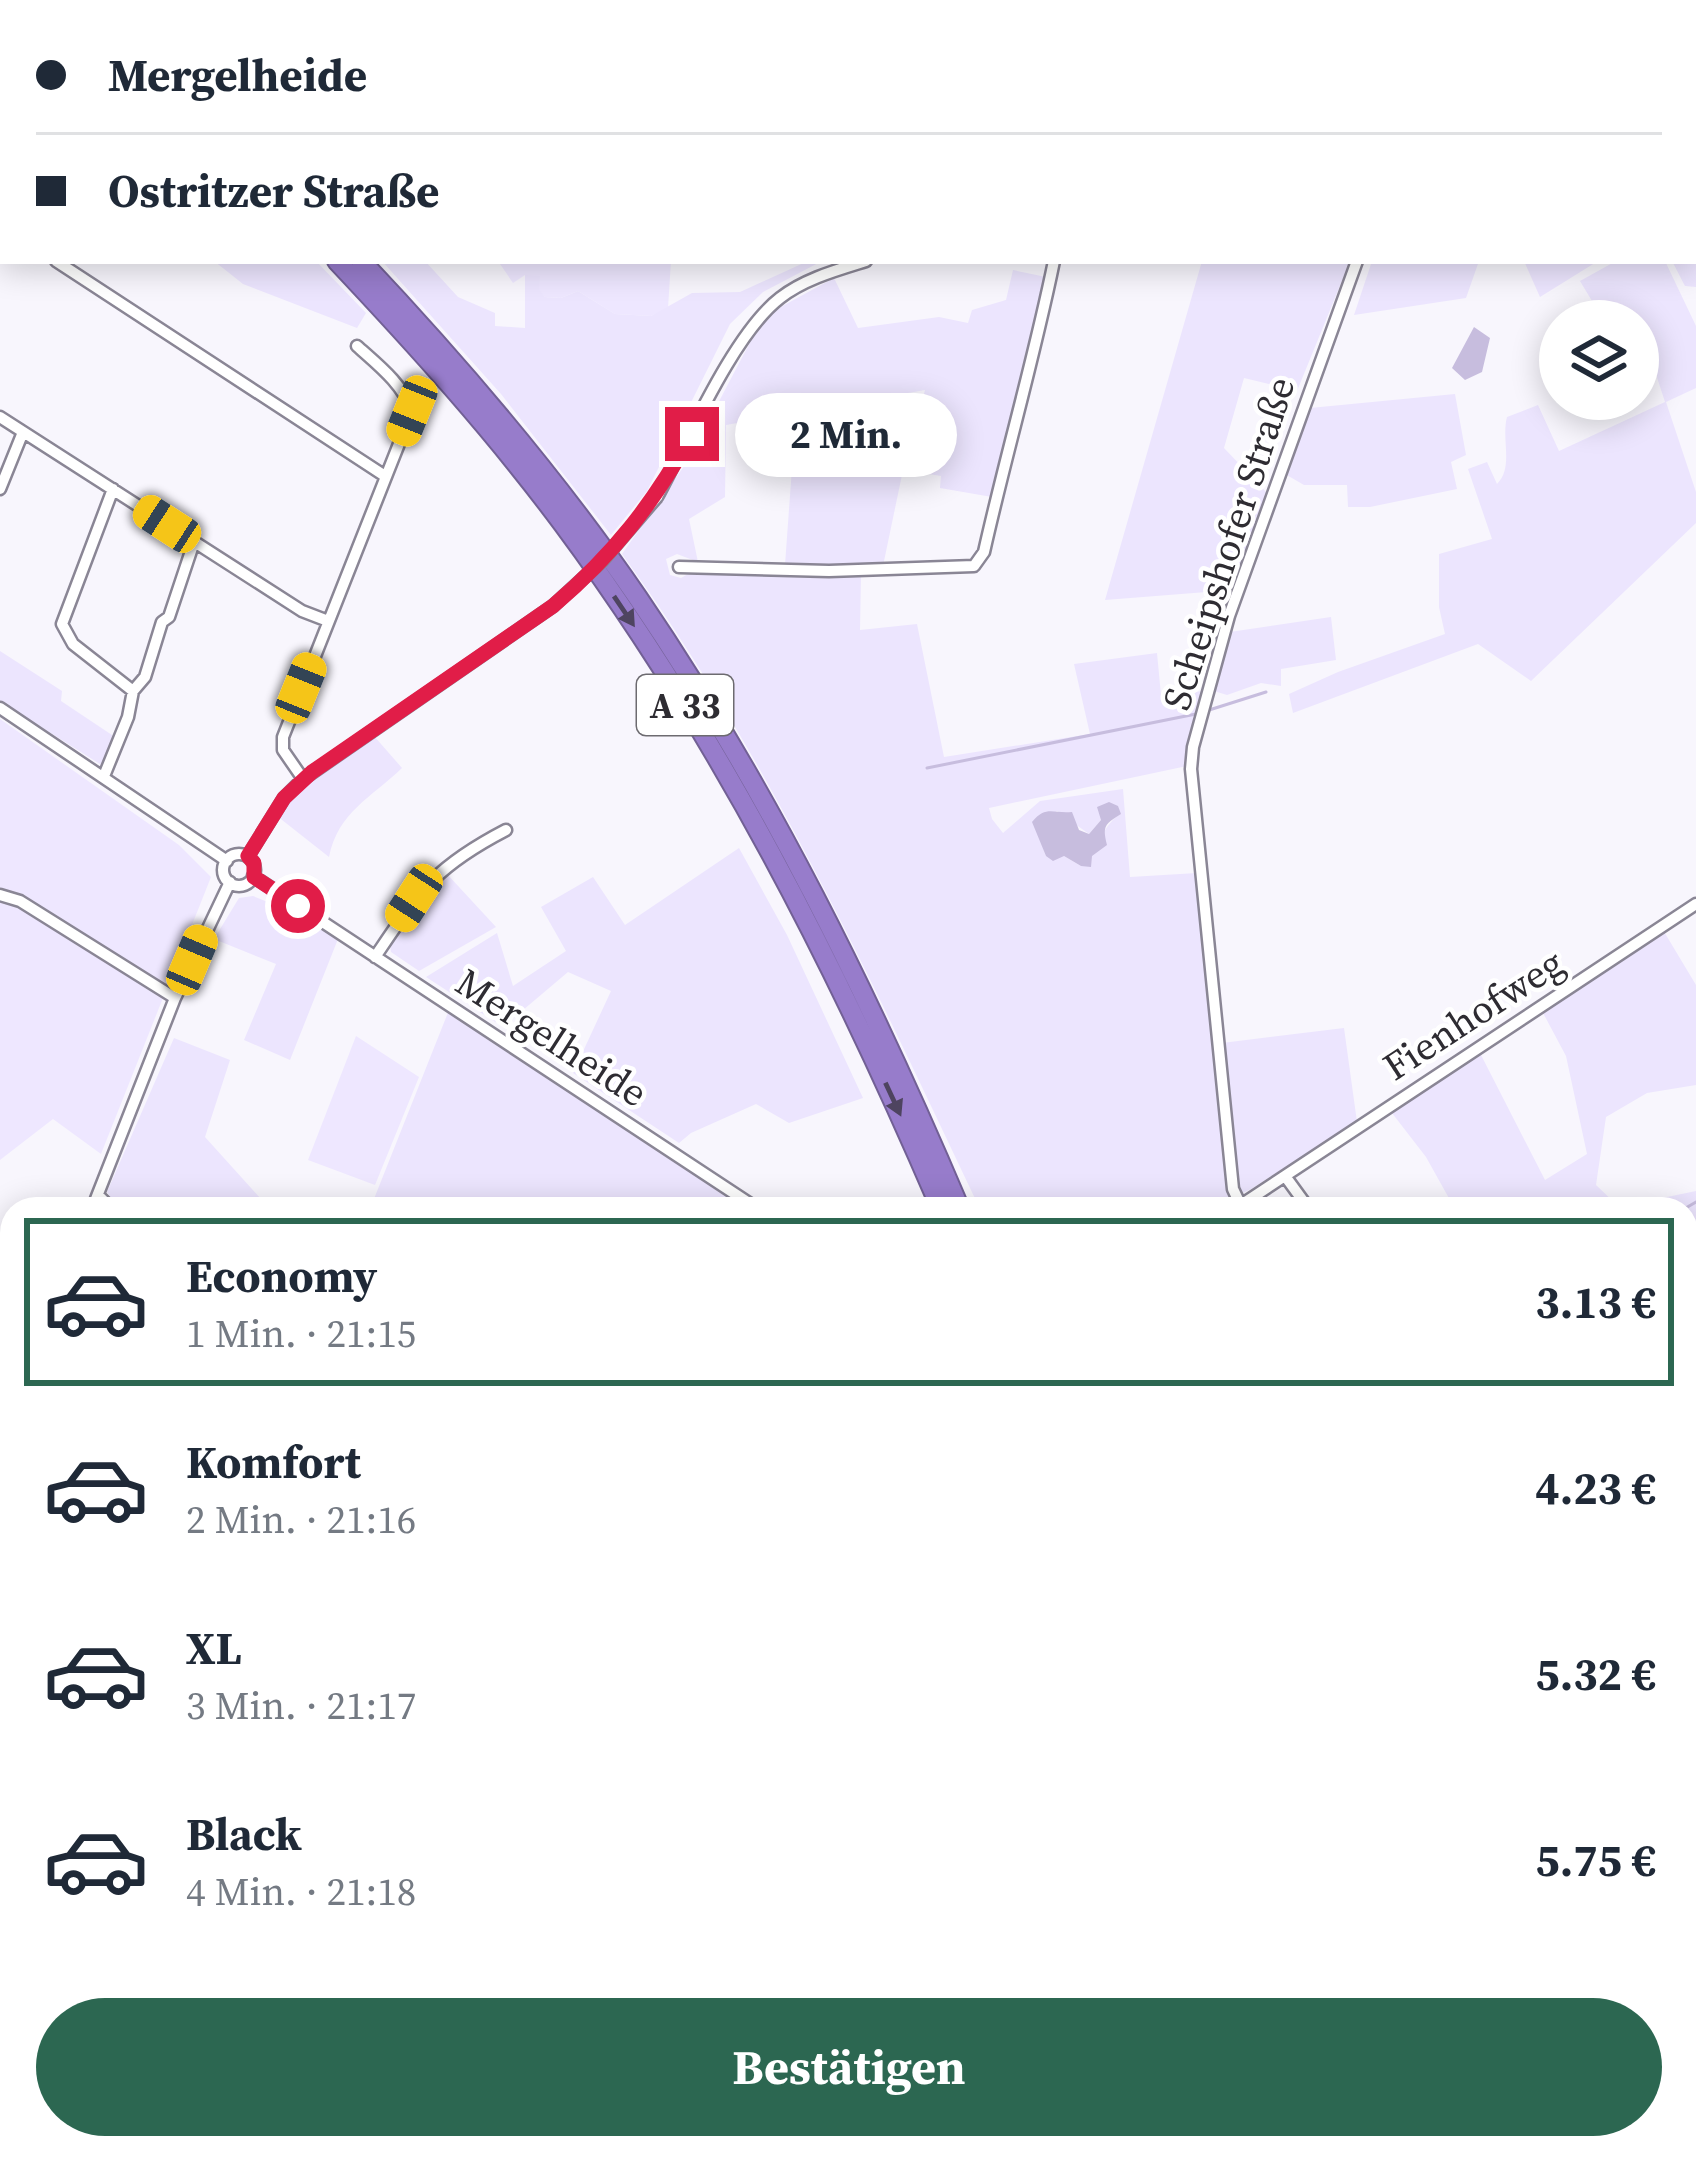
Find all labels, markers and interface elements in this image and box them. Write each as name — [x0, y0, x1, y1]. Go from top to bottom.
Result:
text: Mergelheide — [108, 44, 367, 106]
text: Ostritzer Straße — [108, 160, 439, 222]
map controls — [1539, 300, 1659, 420]
button: layers — [1539, 300, 1659, 420]
street label: Scheipshofer Straße — [1150, 370, 1307, 716]
car — [382, 371, 442, 451]
callout: 2 Min. — [734, 392, 956, 476]
route end — [665, 407, 719, 461]
text: 2 Min. — [790, 408, 902, 461]
car — [127, 489, 207, 559]
one-way arrow — [612, 595, 635, 627]
car — [271, 648, 331, 728]
road number: A 33 — [637, 675, 733, 735]
car — [379, 858, 449, 938]
route start — [271, 879, 325, 933]
car — [161, 920, 223, 1000]
street label: Fienhofweg — [1373, 936, 1574, 1093]
street label: Mergelheide — [446, 956, 658, 1119]
one-way arrow — [883, 1082, 903, 1117]
text: Economy — [186, 1245, 377, 1307]
icon: car — [42, 1248, 150, 1356]
text: 3.13 € — [1535, 1271, 1656, 1333]
text: 1 Min. · 21:15 — [186, 1307, 416, 1360]
text: Komfort — [186, 1431, 361, 1493]
icon: car — [42, 1434, 150, 1542]
text: 4.23 € — [1535, 1457, 1656, 1519]
text: 2 Min. · 21:16 — [186, 1493, 416, 1546]
text: XL — [186, 1617, 242, 1679]
icon: car — [42, 1620, 150, 1728]
text: 5.32 € — [1535, 1643, 1656, 1705]
text: 3 Min. · 21:17 — [186, 1679, 416, 1732]
text: Black — [186, 1803, 302, 1865]
icon: car — [42, 1806, 150, 1914]
text: 5.75 € — [1535, 1829, 1656, 1891]
text: 4 Min. · 21:18 — [186, 1865, 416, 1918]
button: Bestätigen — [36, 1998, 1662, 2136]

